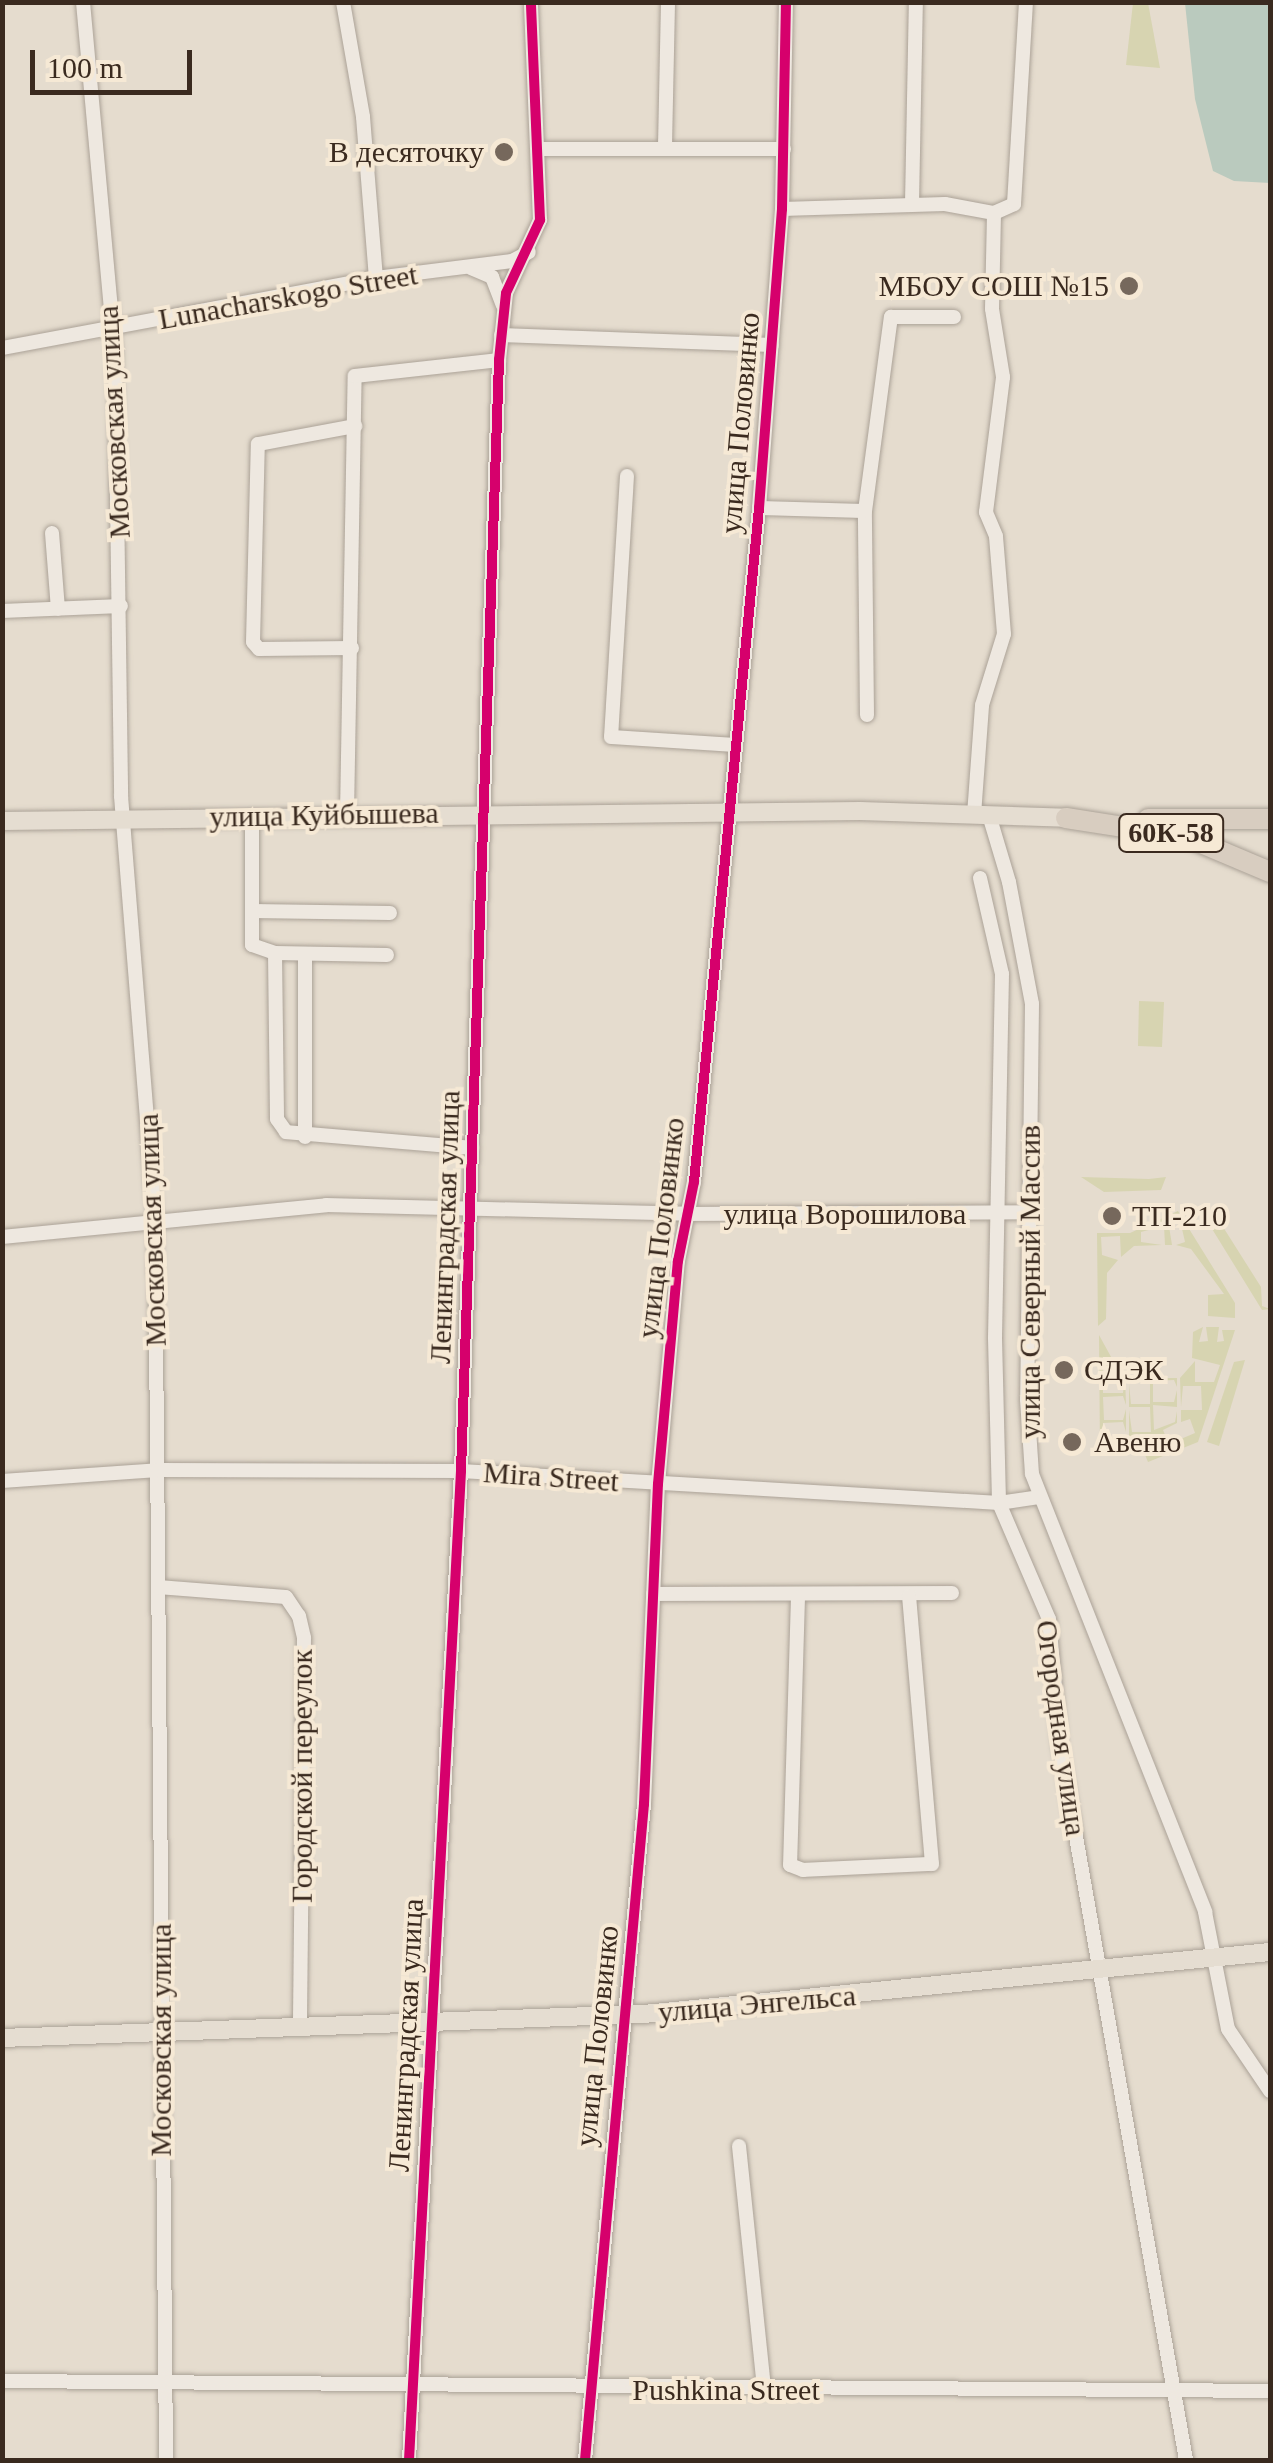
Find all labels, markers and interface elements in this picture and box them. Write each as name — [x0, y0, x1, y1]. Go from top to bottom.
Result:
scale bar — [35, 30, 198, 92]
text: 100 m — [47, 51, 123, 84]
place label: В десяточку — [329, 134, 484, 170]
marker: В десяточку — [493, 141, 515, 163]
street label: Lunacharskogo Street — [156, 256, 420, 338]
place label: МБОУ СОШ №15 — [879, 268, 1109, 304]
marker: МБОУ СОШ №15 — [1118, 275, 1140, 297]
street label: Московская улица — [90, 305, 138, 539]
street label: улица Половинко — [712, 311, 768, 535]
street label: улица Куйбышева — [209, 795, 439, 835]
road number: 60К-58 — [1116, 810, 1226, 856]
street label: Ленинградская улица — [422, 1090, 468, 1364]
street label: Московская улица — [130, 1113, 174, 1347]
street label: улица Половинко — [630, 1116, 692, 1340]
street label: улица Северный Массив — [1012, 1125, 1048, 1439]
street label: улица Ворошилова — [724, 1196, 966, 1232]
place label: ТП-210 — [1132, 1198, 1227, 1234]
marker: ТП-210 — [1101, 1205, 1123, 1227]
place label: СДЭК — [1084, 1352, 1164, 1388]
marker: СДЭК — [1053, 1359, 1075, 1381]
place label: Авеню — [1094, 1424, 1181, 1460]
marker: Авеню — [1059, 1429, 1085, 1455]
street label: Mira Street — [482, 1454, 620, 1500]
street label: Огородная улица — [1028, 1618, 1094, 1838]
street label: Городской переулок — [284, 1649, 320, 1903]
street label: Ленинградская улица — [381, 1897, 431, 2173]
street label: Московская улица — [143, 1923, 179, 2157]
street label: улица Половинко — [567, 1924, 627, 2148]
street label: улица Энгельса — [657, 1977, 857, 2031]
street label: Pushkina Street — [632, 2372, 820, 2408]

